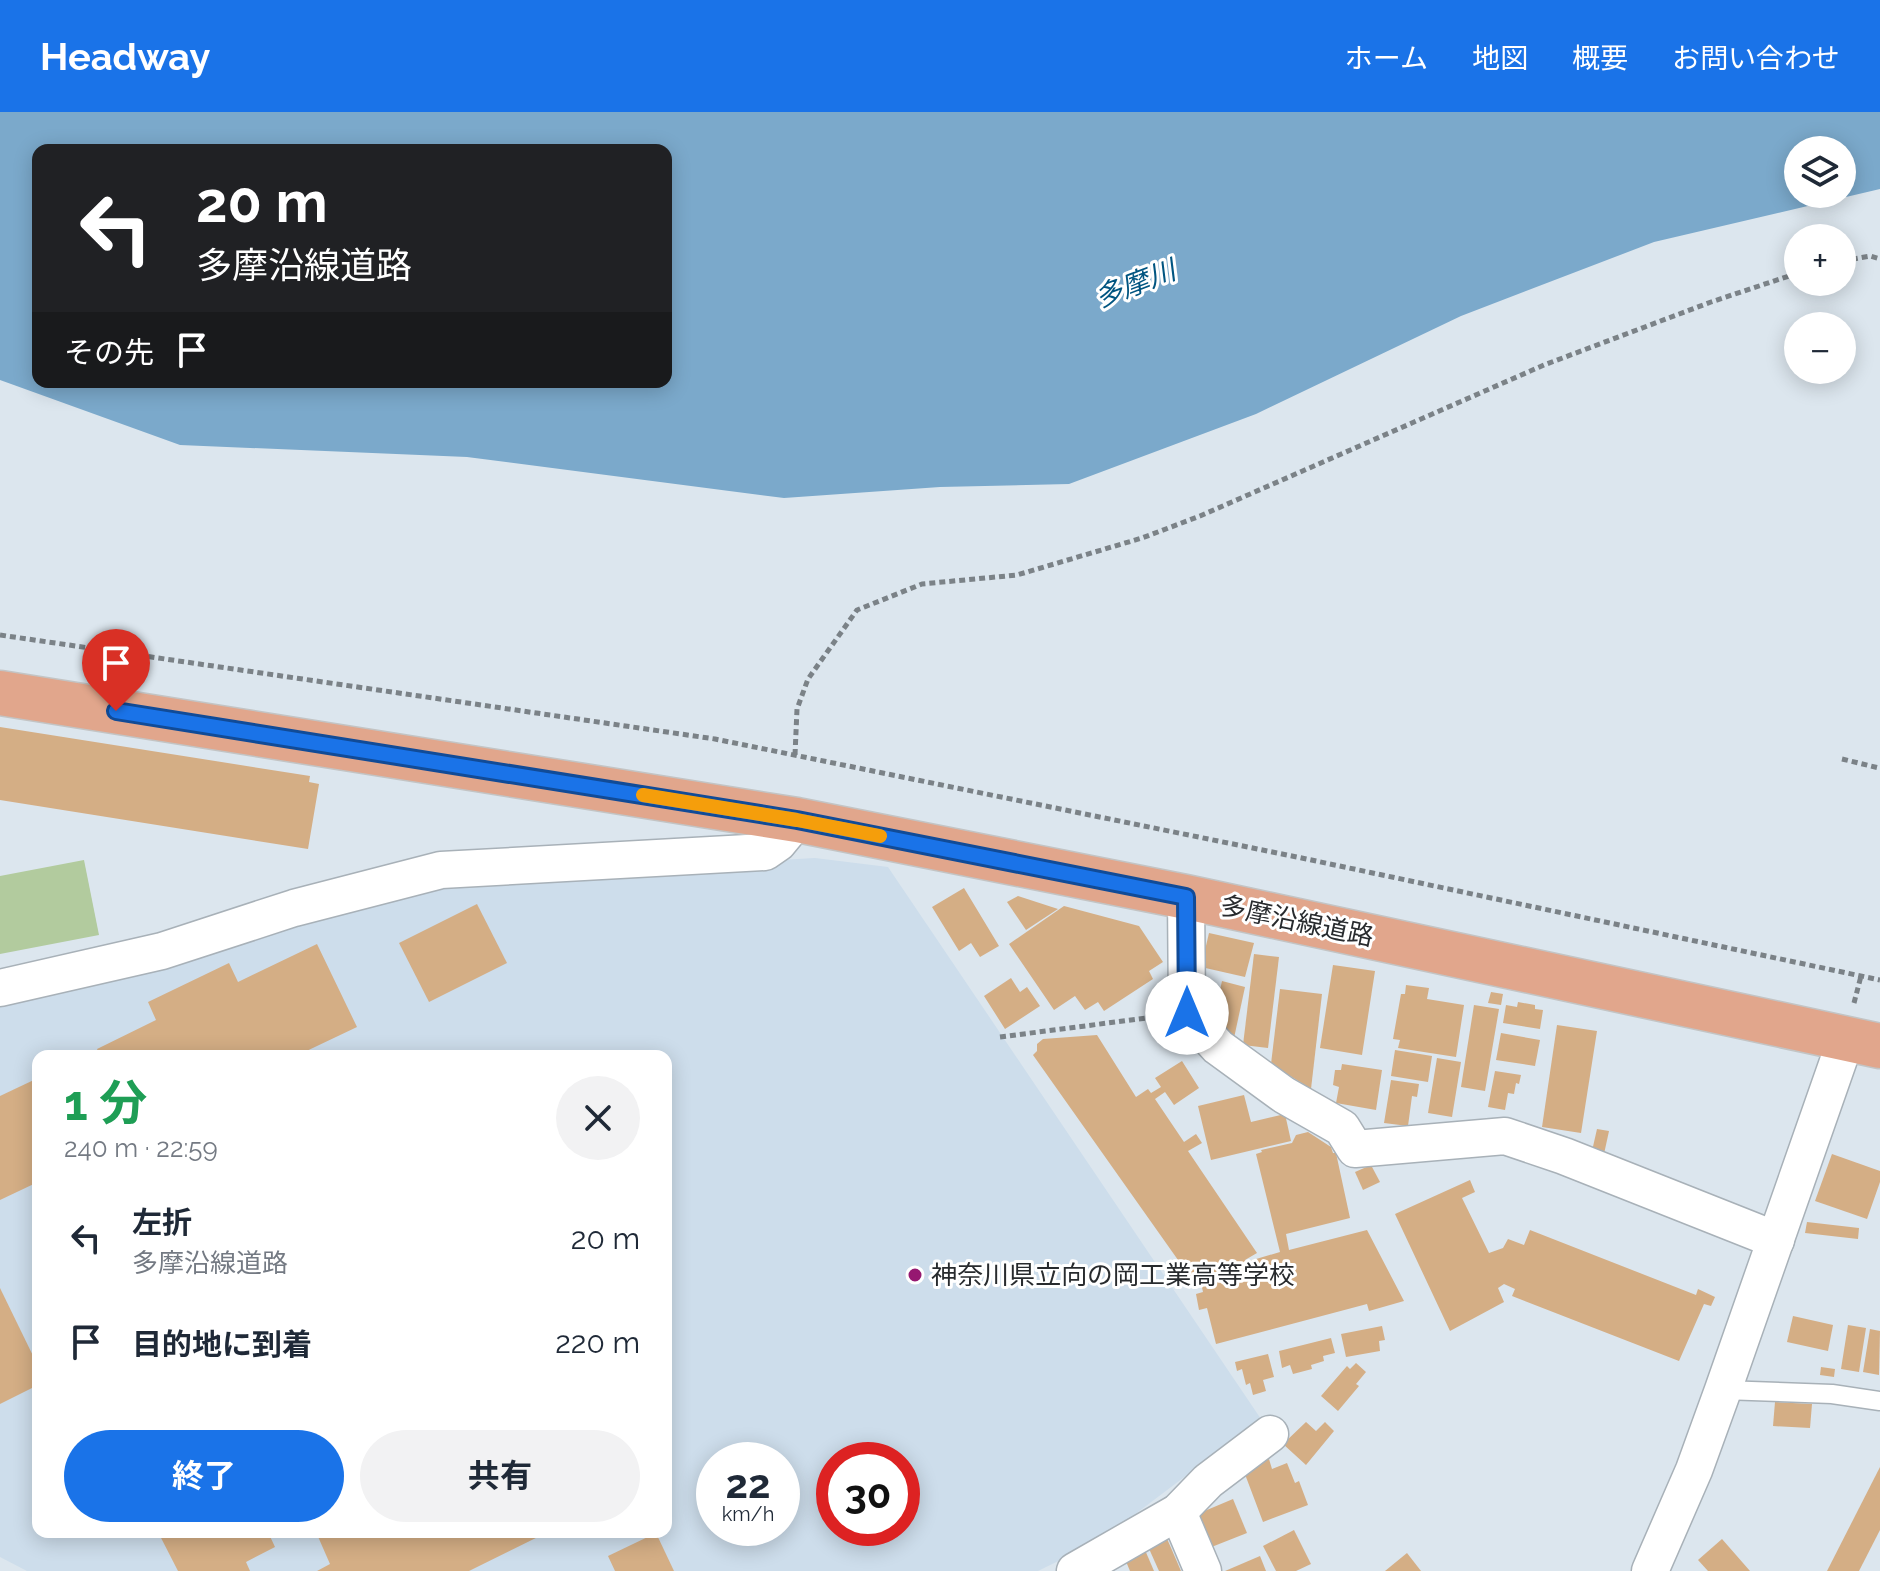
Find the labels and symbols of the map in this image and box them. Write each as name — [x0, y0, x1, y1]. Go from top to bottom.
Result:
water label: 多摩川 — [1090, 252, 1183, 314]
pin — [82, 629, 150, 711]
street label: 多摩沿線道路 — [1218, 890, 1376, 952]
position arrow — [1145, 971, 1229, 1055]
place label: 神奈川県立向の岡工業高等学校 — [931, 1260, 1295, 1290]
marker: 神奈川県立向の岡工業高等学校 — [906, 1266, 924, 1284]
speed limit sign: 30 — [816, 1442, 920, 1546]

